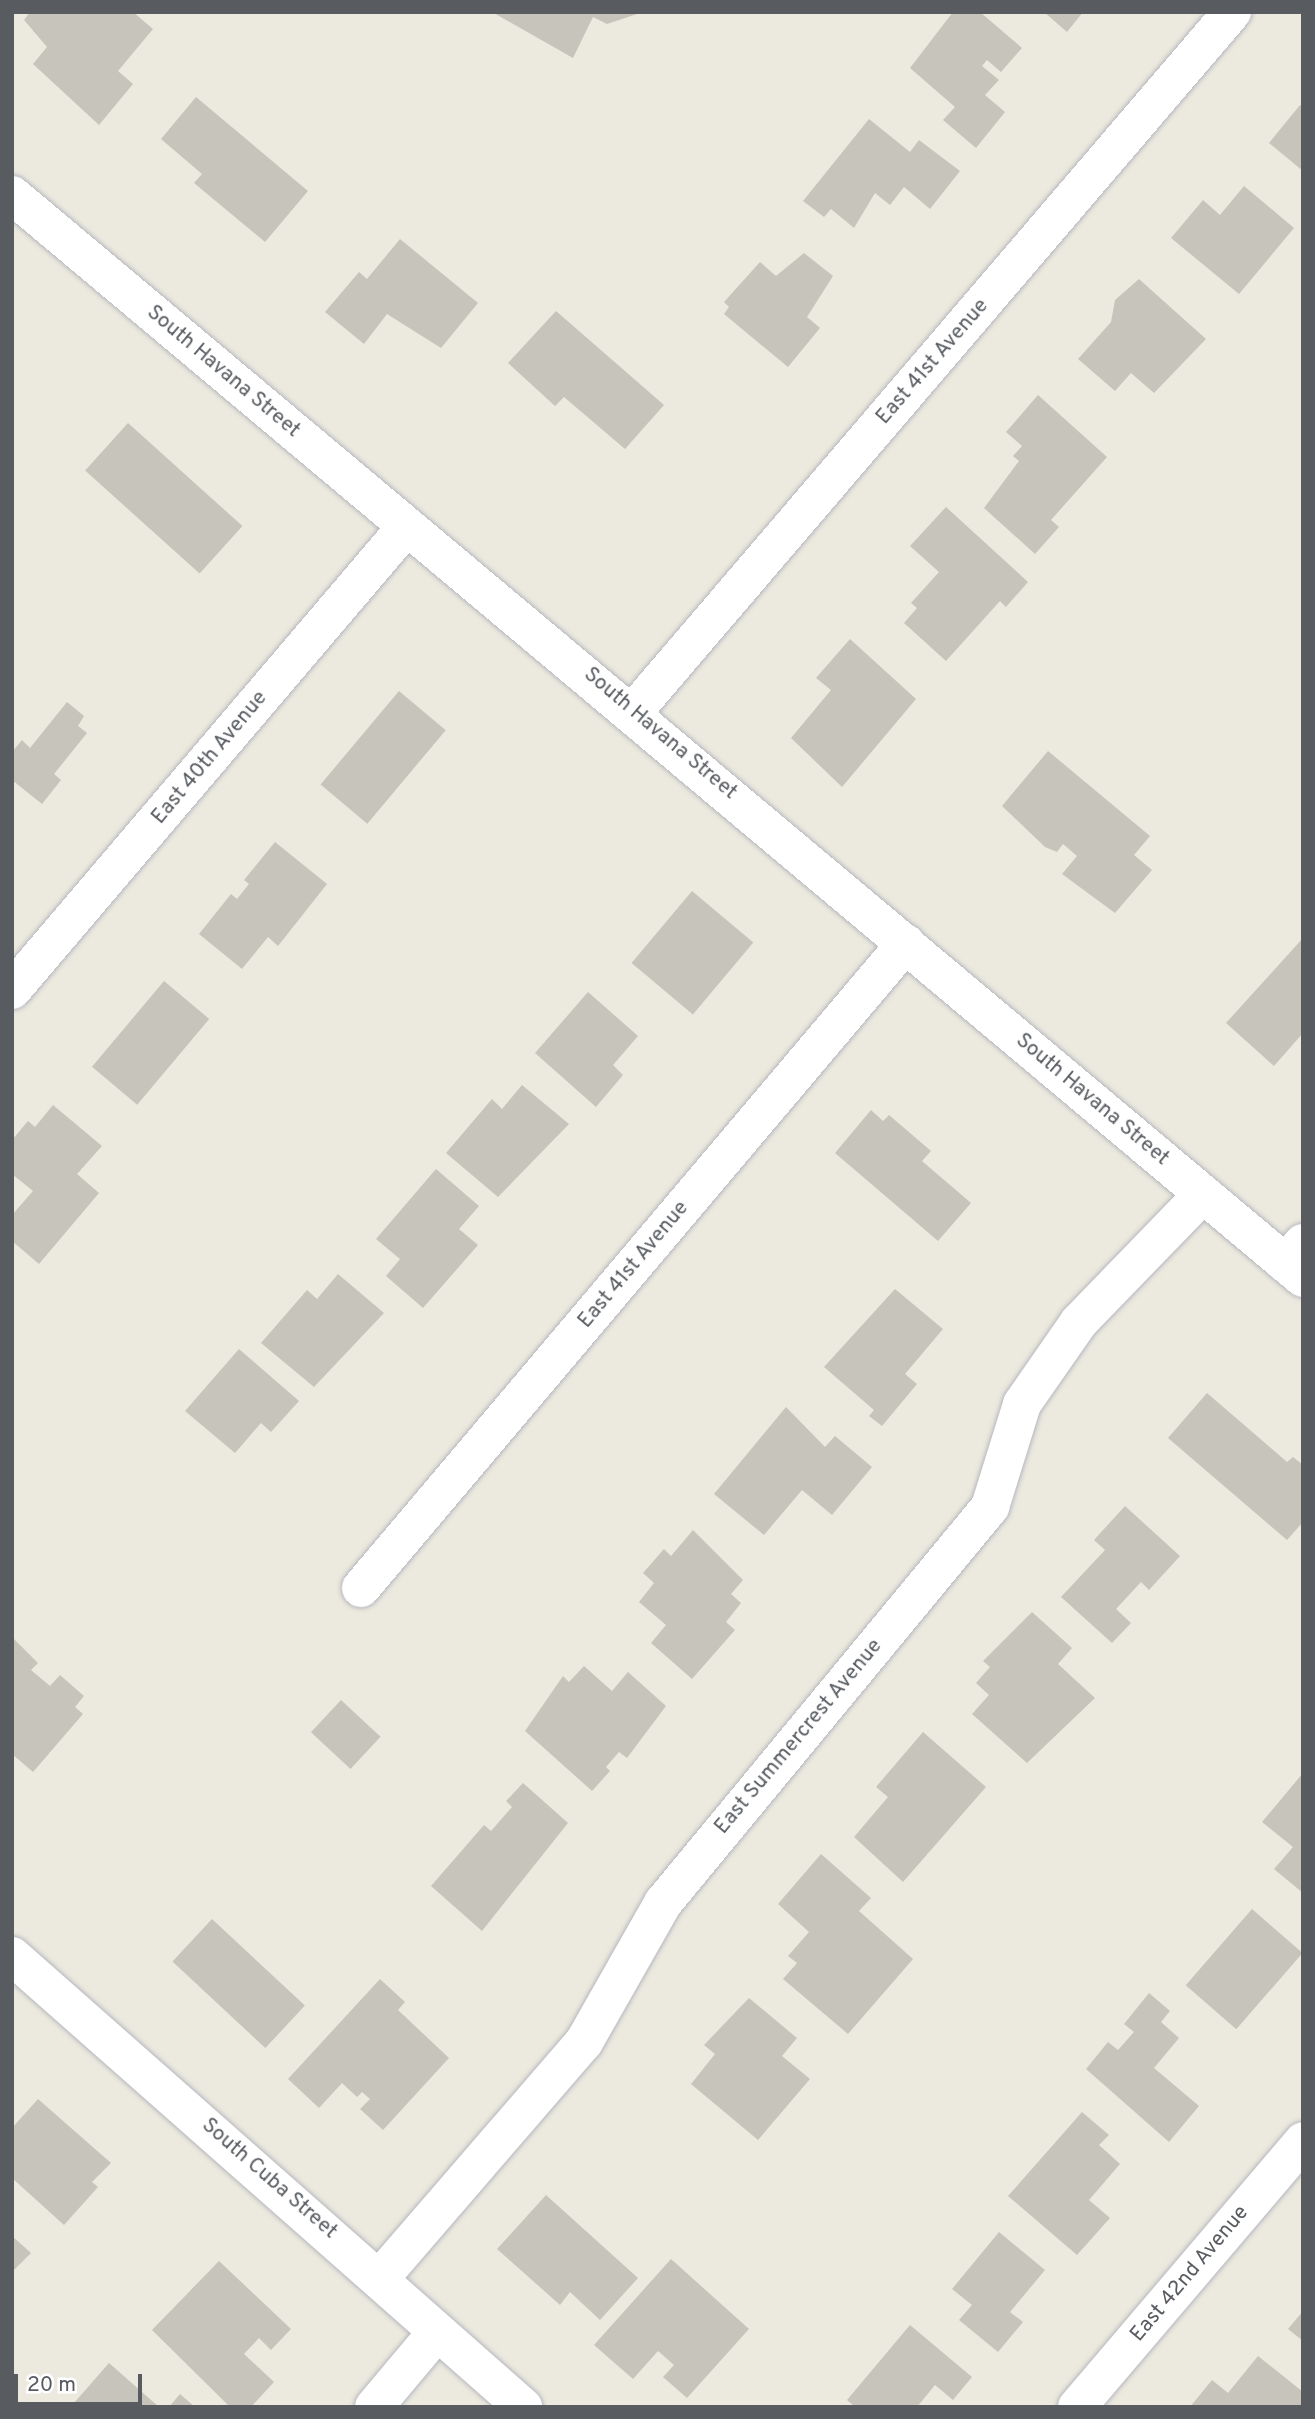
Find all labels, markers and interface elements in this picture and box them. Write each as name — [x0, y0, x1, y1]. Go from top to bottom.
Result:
street label: East 41st Avenue — [871, 294, 995, 430]
street label: South Havana Street — [141, 300, 305, 444]
street label: South Havana Street — [578, 662, 742, 806]
street label: East 40th Avenue — [147, 686, 273, 830]
street label: South Havana Street — [1010, 1028, 1174, 1172]
street label: East 41st Avenue — [573, 1196, 695, 1334]
street label: East Summercrest Avenue — [710, 1634, 888, 1840]
street label: South Cuba Street — [196, 2113, 342, 2245]
street label: East 42nd Avenue — [1125, 2200, 1255, 2348]
scale bar — [18, 2360, 145, 2404]
text: 20 m — [27, 2372, 76, 2399]

